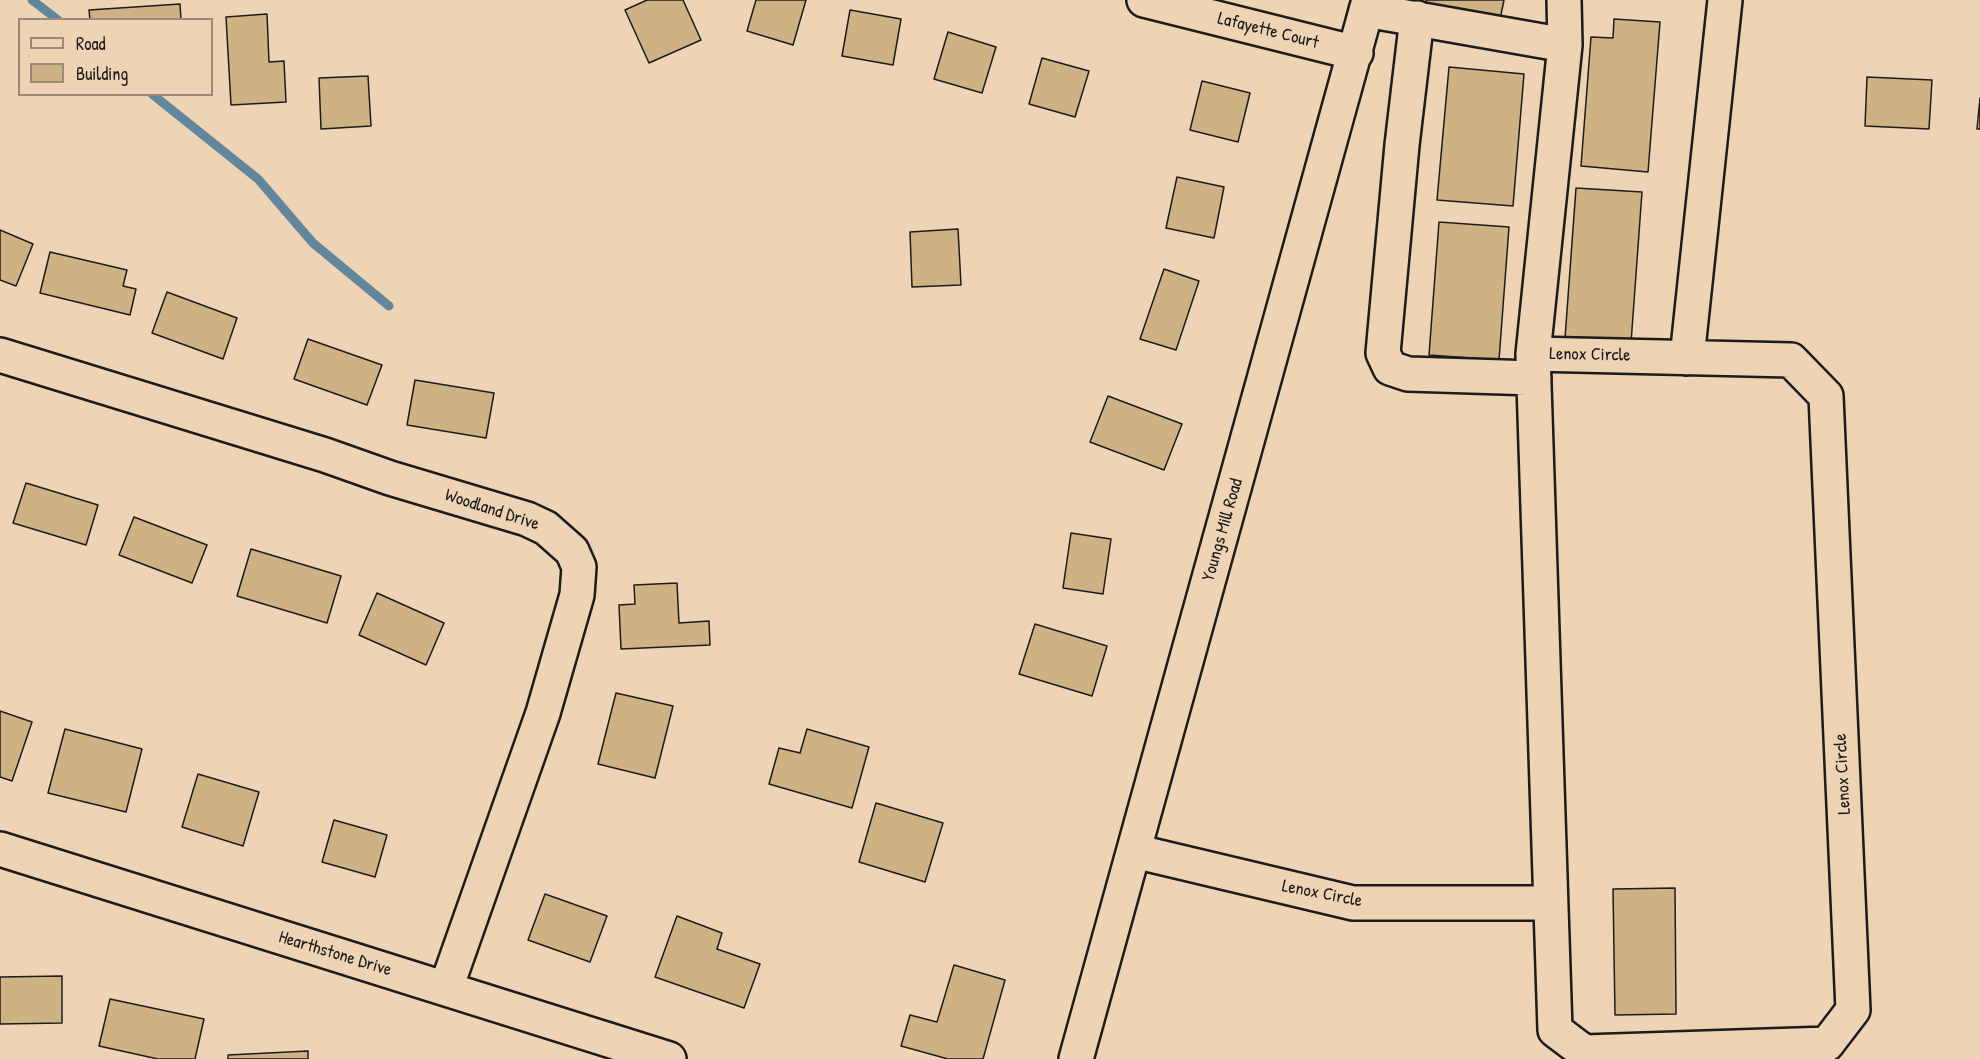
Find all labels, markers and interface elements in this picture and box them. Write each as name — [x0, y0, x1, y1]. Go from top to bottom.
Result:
street label: Lafayette Court — [1215, 8, 1321, 54]
legend — [18, 18, 213, 96]
text: Road — [76, 31, 106, 56]
text: Building — [76, 61, 128, 86]
street label: Lenox Circle — [1549, 343, 1631, 367]
street label: Youngs Mill Road — [1198, 476, 1248, 584]
street label: Woodland Drive — [442, 485, 542, 535]
street label: Lenox Circle — [1830, 733, 1856, 815]
street label: Lenox Circle — [1280, 876, 1364, 912]
street label: Hearthstone Drive — [276, 927, 394, 981]

